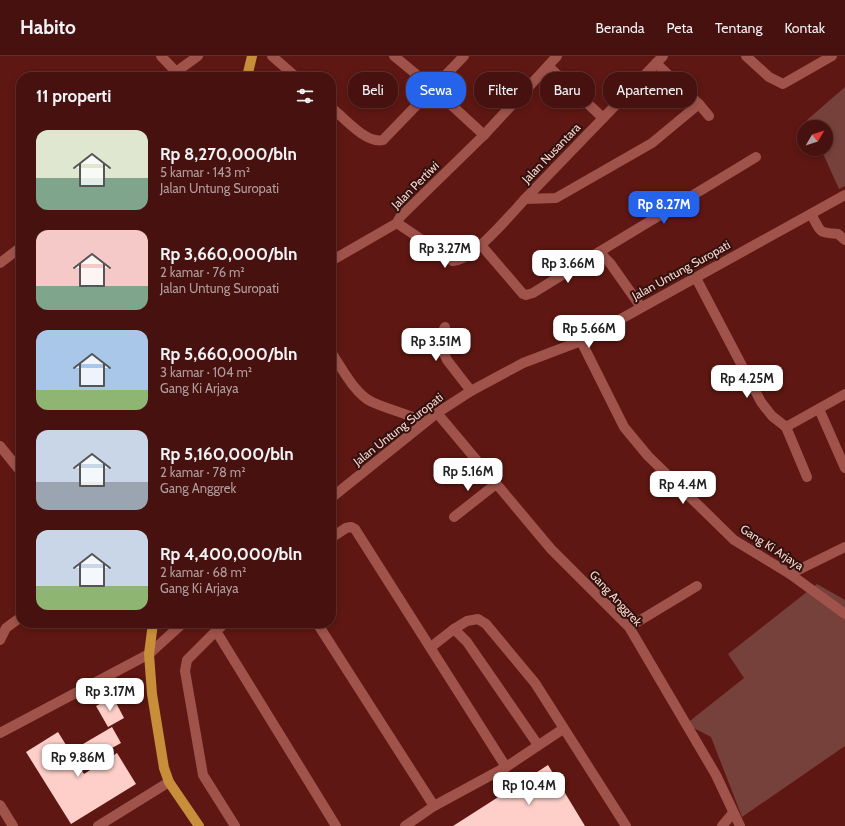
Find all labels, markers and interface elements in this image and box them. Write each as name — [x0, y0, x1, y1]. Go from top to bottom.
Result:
text: Habito — [20, 16, 76, 39]
text: Beranda — [596, 19, 645, 37]
text: Peta — [667, 19, 693, 37]
text: Tentang — [715, 19, 762, 37]
text: Kontak — [784, 19, 825, 37]
chip: Beli — [348, 72, 398, 108]
chip: Sewa — [406, 72, 466, 108]
chip: Filter — [474, 72, 532, 108]
chip: Baru — [540, 72, 595, 108]
chip: Apartemen — [603, 72, 697, 108]
icon: filters — [294, 85, 316, 107]
text: 11 properti — [36, 86, 111, 106]
street label: Jalan Nusantara — [518, 120, 584, 187]
north arrow — [797, 120, 833, 156]
map controls — [797, 120, 833, 156]
text: Rp 8,270,000/bln — [160, 144, 297, 164]
icon: home — [68, 146, 116, 194]
street label: Jalan Pertiwi — [387, 158, 442, 213]
text: 5 kamar · 143 m² — [160, 164, 250, 180]
text: Jalan Untung Suropati — [160, 180, 279, 196]
pin: Rp 8.27M — [623, 191, 705, 225]
text: Rp 8.27M — [637, 196, 691, 212]
pin: Rp 3.27M — [404, 235, 486, 269]
street label: Jalan Untung Suropati — [628, 237, 733, 304]
text: Rp 3.27M — [419, 240, 471, 256]
text: Rp 3,660,000/bln — [160, 244, 297, 264]
icon: home — [68, 246, 116, 294]
pin: Rp 3.66M — [527, 250, 609, 284]
text: Rp 3.66M — [541, 255, 595, 271]
text: 2 kamar · 76 m² — [160, 264, 245, 280]
text: Jalan Untung Suropati — [160, 280, 279, 296]
pin: Rp 5.66M — [548, 315, 630, 349]
text: Rp 5.66M — [562, 320, 616, 336]
pin: Rp 3.51M — [395, 328, 477, 362]
text: Rp 3.51M — [411, 333, 461, 349]
text: Rp 5,660,000/bln — [160, 344, 297, 364]
icon: home — [68, 346, 116, 394]
text: 3 kamar · 104 m² — [160, 364, 252, 380]
pin: Rp 4.25M — [706, 365, 788, 399]
text: Rp 4.25M — [720, 370, 774, 386]
text: Gang Ki Arjaya — [160, 380, 239, 396]
street label: Jalan Untung Suropati — [349, 389, 446, 469]
text: Rp 5,160,000/bln — [160, 444, 294, 464]
icon: home — [68, 446, 116, 494]
pin: Rp 5.16M — [427, 458, 509, 492]
text: Rp 5.16M — [443, 463, 493, 479]
text: 2 kamar · 78 m² — [160, 464, 246, 480]
pin: Rp 4.4M — [646, 471, 720, 505]
text: Rp 4.4M — [659, 476, 707, 492]
text: Gang Anggrek — [160, 480, 236, 496]
street label: Gang Ki Arjaya — [738, 521, 807, 573]
text: Rp 4,400,000/bln — [160, 544, 302, 564]
icon: home — [68, 546, 116, 594]
text: 2 kamar · 68 m² — [160, 564, 246, 580]
street label: Gang Anggrek — [587, 567, 646, 629]
text: Gang Ki Arjaya — [160, 580, 239, 596]
pin: Rp 3.17M — [69, 678, 151, 712]
text: Rp 3.17M — [85, 683, 135, 699]
pin: Rp 9.86M — [37, 744, 119, 778]
text: Rp 9.86M — [51, 749, 105, 765]
pin: Rp 10.4M — [488, 772, 570, 806]
text: Rp 10.4M — [502, 777, 556, 793]

